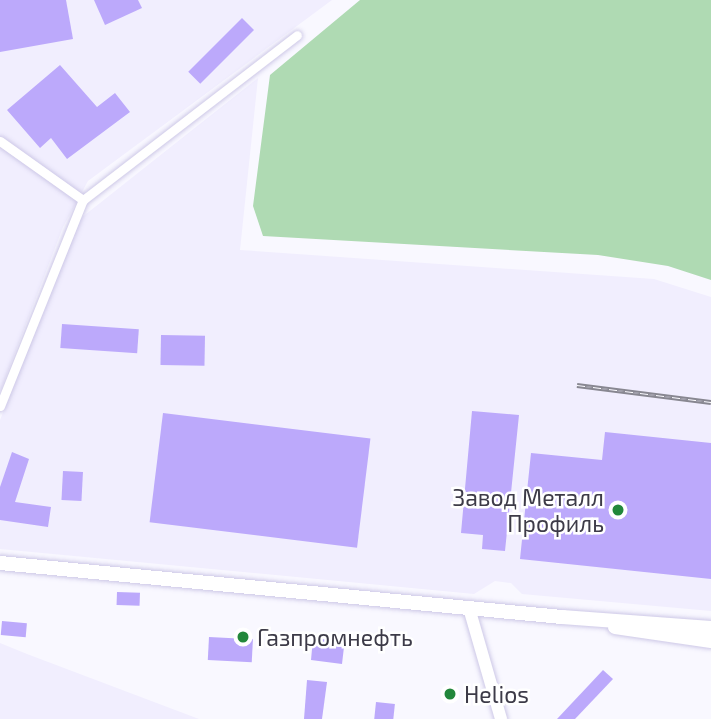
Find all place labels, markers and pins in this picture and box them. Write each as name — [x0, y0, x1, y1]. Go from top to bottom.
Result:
place label: Завод Металл Профиль — [453, 483, 604, 537]
marker: Завод Металл Профиль — [610, 502, 626, 518]
place label: Газпромнефть — [257, 623, 413, 651]
marker: Газпромнефть — [235, 629, 251, 645]
place label: Helios — [464, 680, 529, 708]
marker: Helios — [442, 686, 458, 702]

